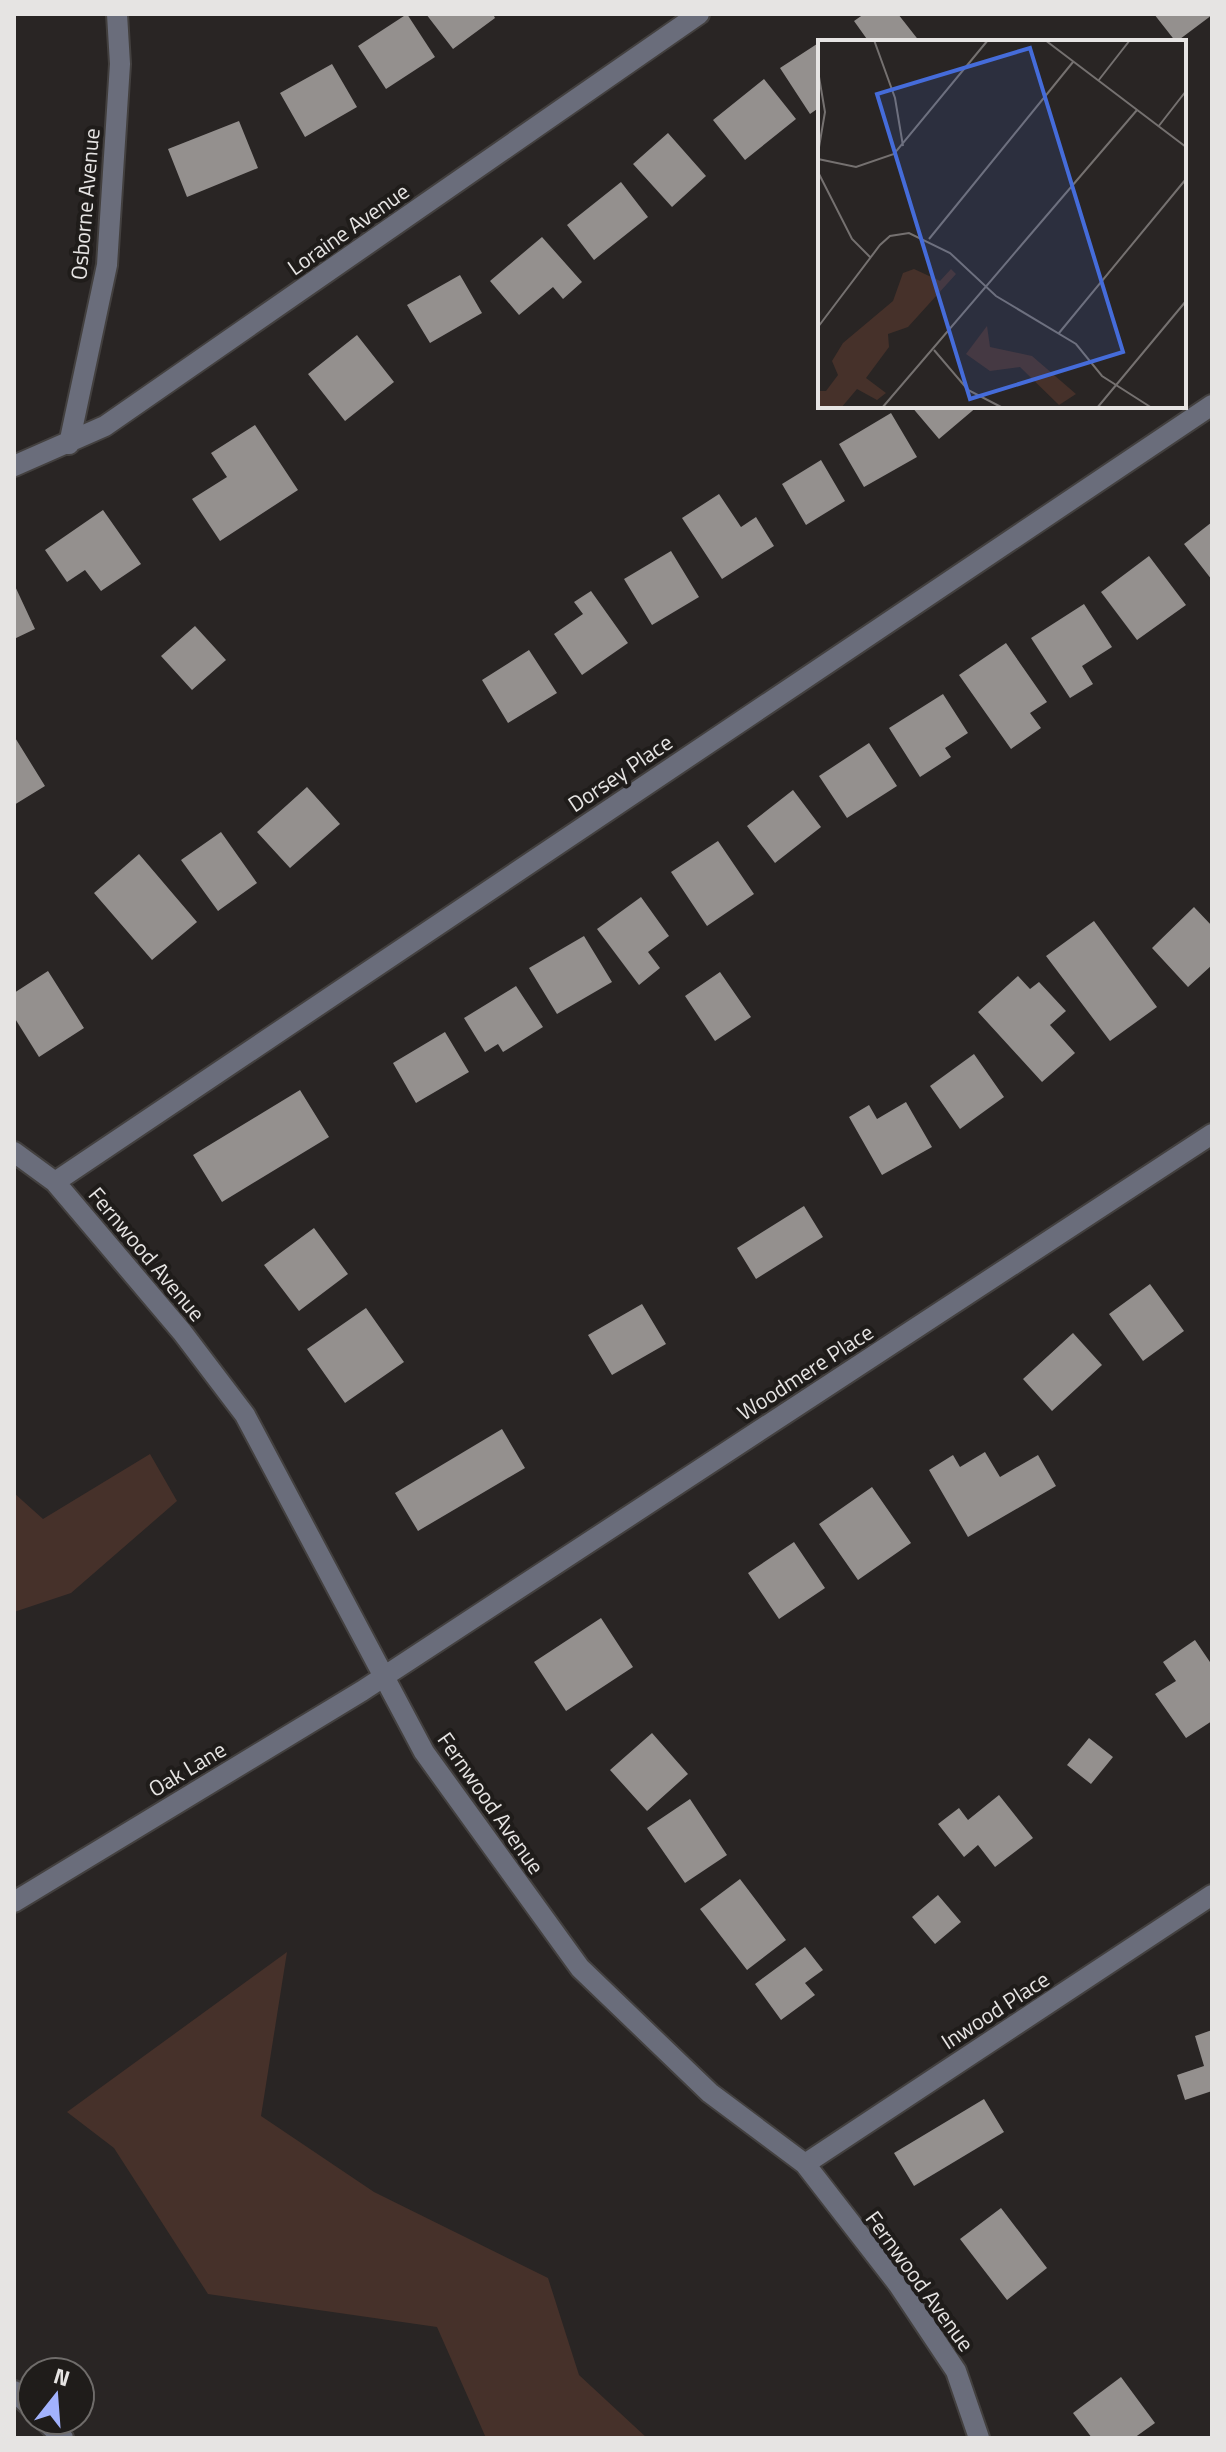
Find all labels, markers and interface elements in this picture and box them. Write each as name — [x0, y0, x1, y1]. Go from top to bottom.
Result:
inset map — [818, 40, 1186, 408]
street label: Osborne Avenue — [61, 127, 109, 281]
street label: Loraine Avenue — [280, 174, 416, 284]
street label: Dorsey Place — [561, 725, 679, 821]
street label: Fernwood Avenue — [80, 1179, 214, 1329]
street label: Woodmere Place — [730, 1315, 880, 1429]
street label: Fernwood Avenue — [429, 1725, 553, 1881]
street label: Oak Lane — [142, 1732, 232, 1806]
street label: Inwood Place — [934, 1962, 1056, 2058]
street label: Fernwood Avenue — [857, 2204, 983, 2358]
north arrow — [16, 2356, 96, 2436]
text: N — [50, 2358, 74, 2395]

